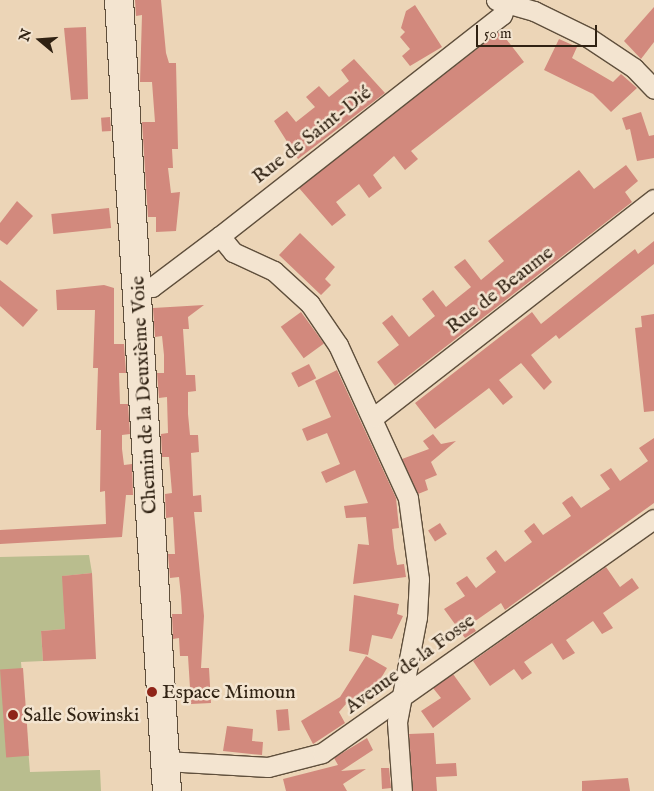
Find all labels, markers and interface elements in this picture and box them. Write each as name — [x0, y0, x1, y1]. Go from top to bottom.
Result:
north arrow — [15, 15, 65, 65]
scale bar — [479, 15, 600, 47]
text: 50 m — [484, 24, 512, 43]
text: N — [15, 27, 36, 44]
street label: Rue de Saint-Dié — [248, 81, 376, 189]
street label: Rue de Beaume — [442, 241, 558, 339]
street label: Chemin de la Deuxième Voie — [126, 275, 162, 515]
street label: Avenue de la Fosse — [340, 609, 480, 719]
place label: Espace Mimoun — [162, 680, 296, 704]
marker: Espace Mimoun — [146, 686, 158, 698]
place label: Salle Sowinski — [23, 703, 139, 727]
marker: Salle Sowinski — [7, 709, 19, 721]

